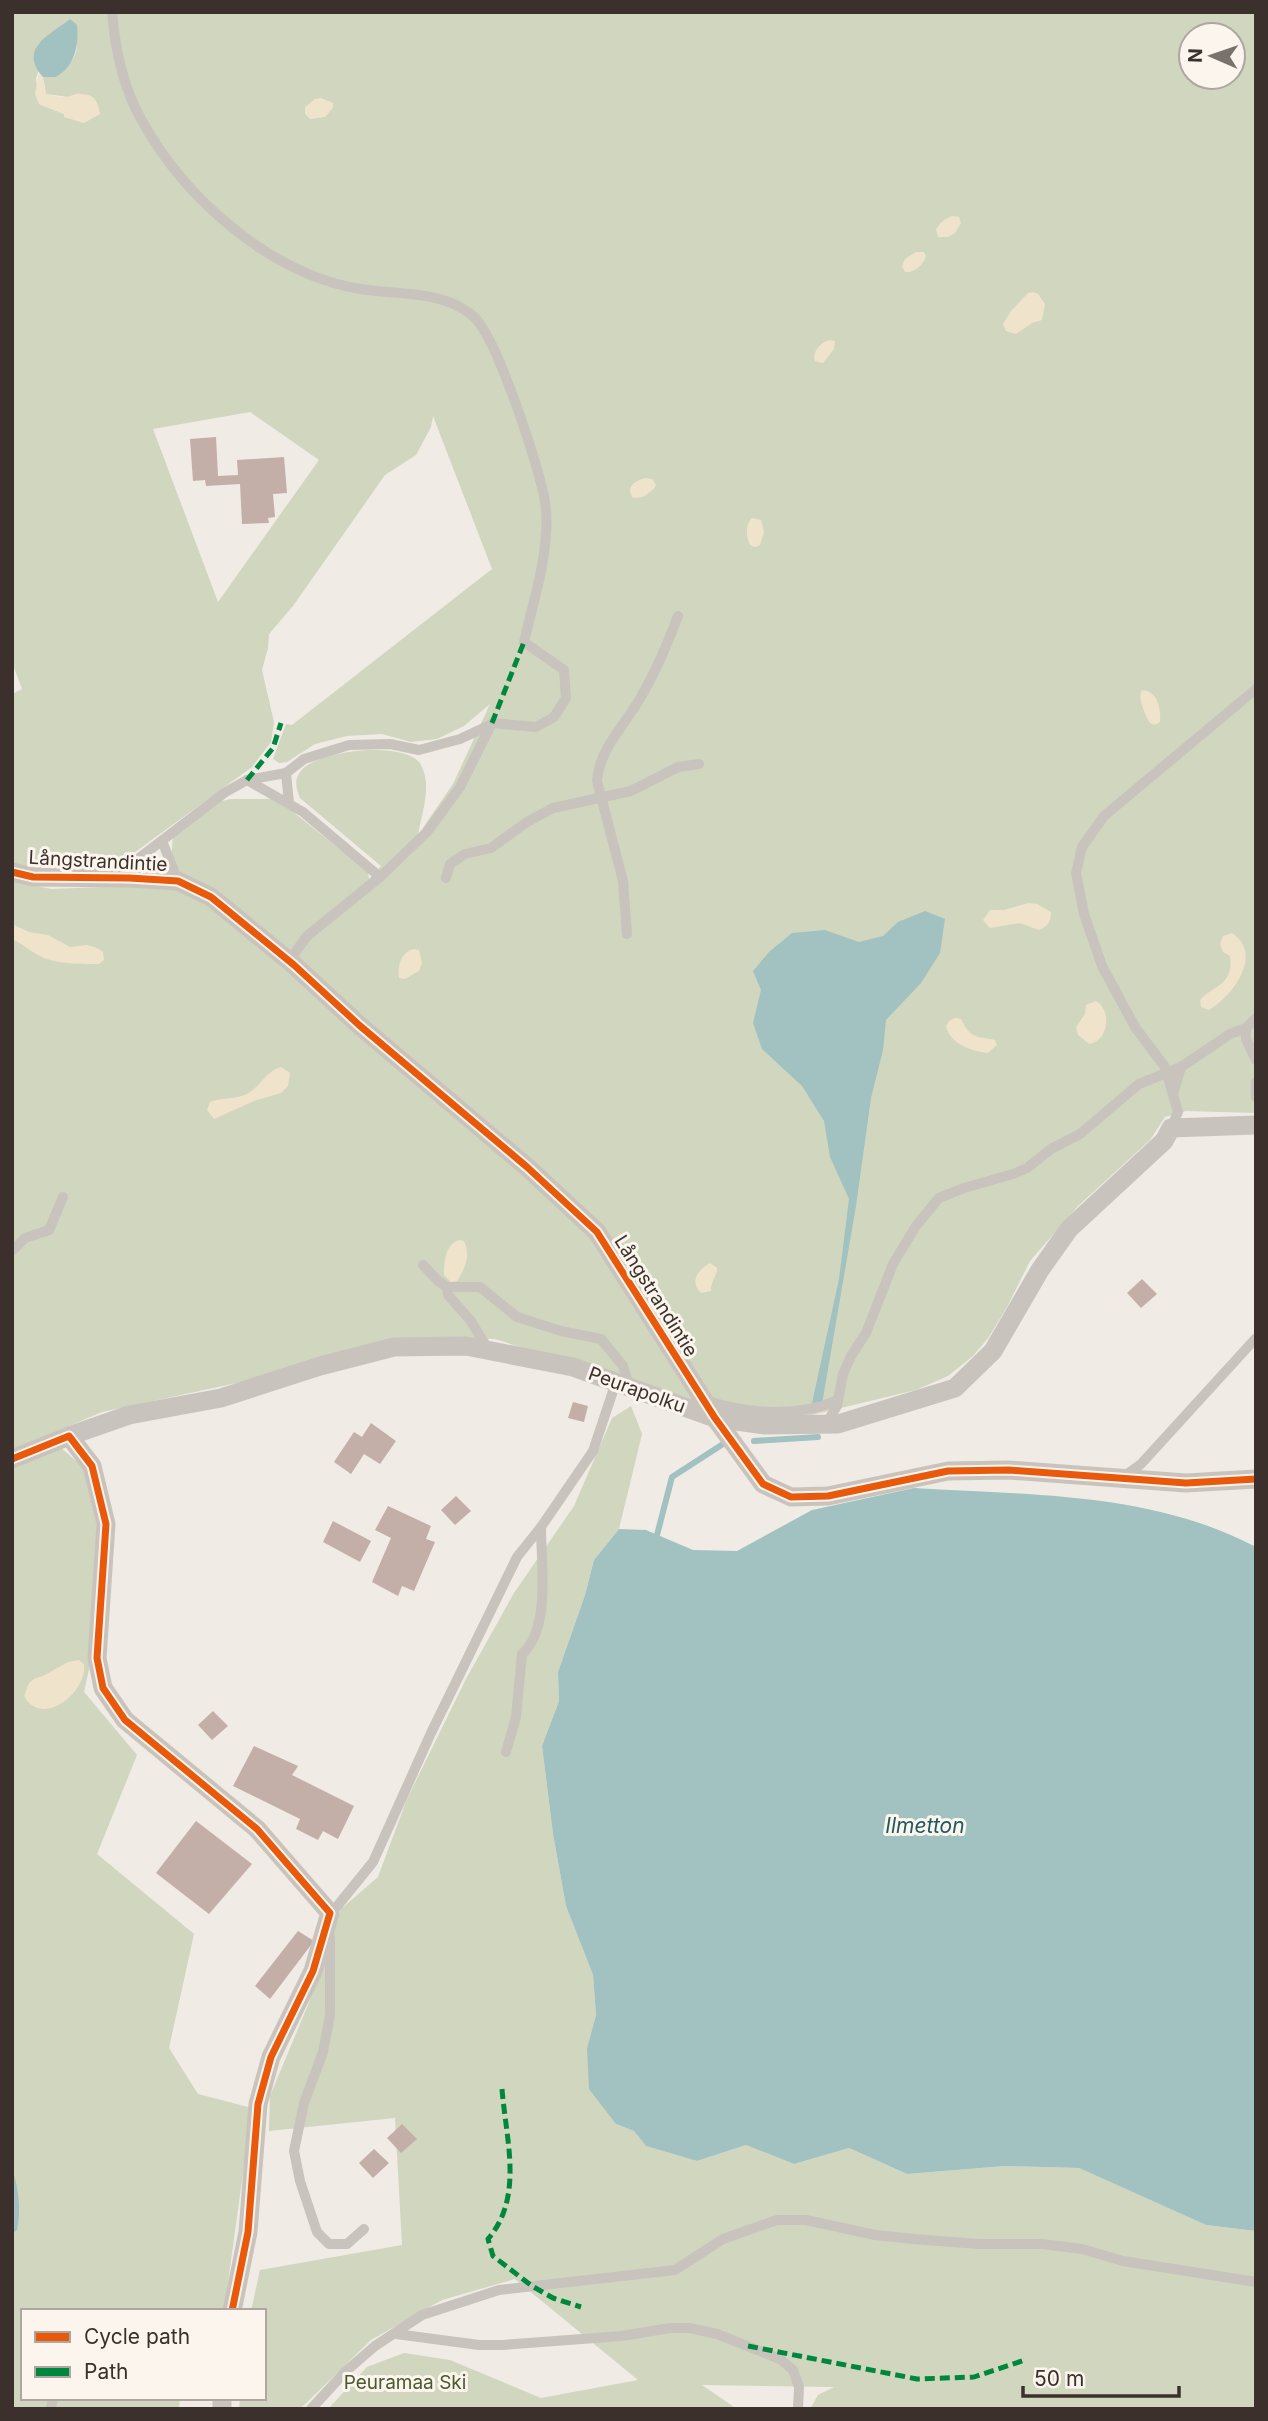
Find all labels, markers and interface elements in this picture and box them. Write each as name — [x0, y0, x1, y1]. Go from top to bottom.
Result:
north arrow — [1177, 21, 1247, 91]
text: N — [1184, 48, 1207, 63]
street label: Långstrandintie — [28, 846, 168, 876]
street label: Långstrandintie — [609, 1231, 703, 1361]
street label: Peurapolku — [585, 1362, 689, 1418]
water label: Ilmetton — [885, 1813, 965, 1838]
legend — [21, 2309, 266, 2400]
text: Cycle path — [84, 2324, 190, 2349]
scale bar — [1023, 2354, 1179, 2398]
text: Path — [84, 2359, 129, 2384]
text: 50 m — [1034, 2366, 1084, 2391]
park label: Peuramaa Ski — [344, 2371, 466, 2394]

